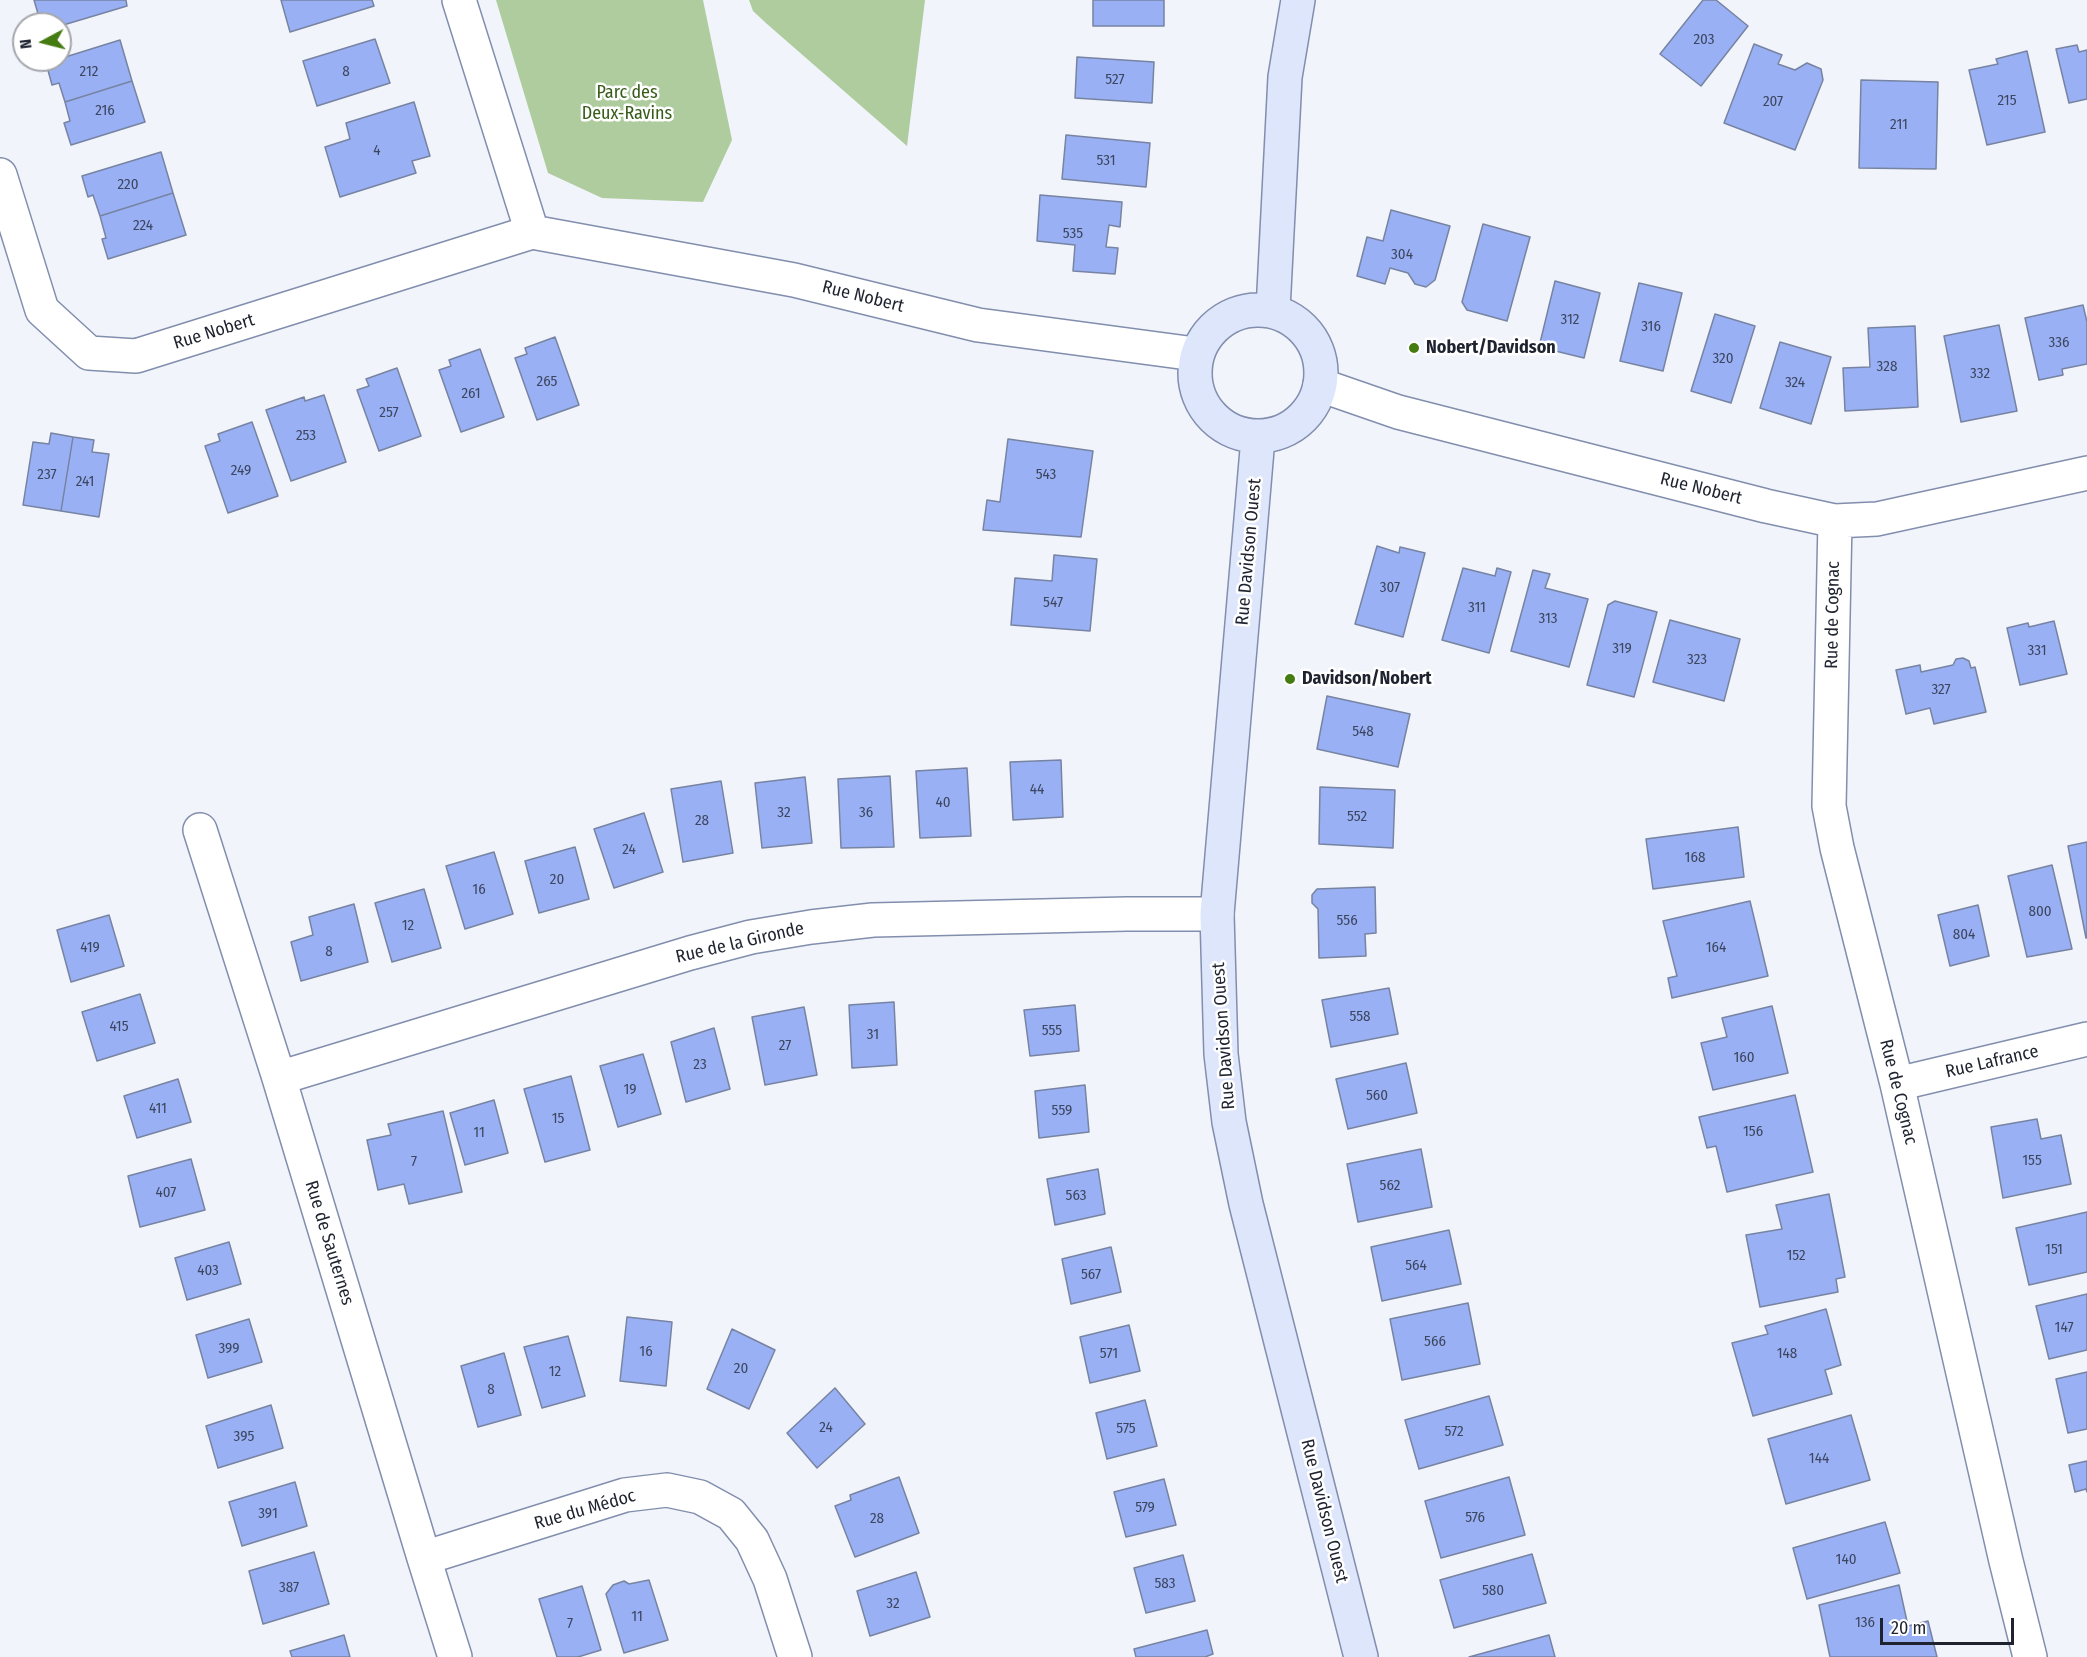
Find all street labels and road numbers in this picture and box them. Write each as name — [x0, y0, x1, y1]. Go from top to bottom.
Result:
street label: Rue Nobert — [820, 276, 906, 318]
street label: Rue Nobert — [171, 309, 257, 355]
street label: Rue Nobert — [1658, 468, 1744, 510]
street label: Rue Davidson Ouest — [1232, 478, 1266, 626]
street label: Rue de Cognac — [1821, 561, 1845, 669]
street label: Rue de la Gironde — [674, 918, 806, 968]
street label: Rue Davidson Ouest — [1208, 962, 1240, 1110]
street label: Rue de Cognac — [1874, 1037, 1922, 1147]
street label: Rue Lafrance — [1943, 1041, 2041, 1083]
street label: Rue de Sauternes — [300, 1178, 358, 1308]
street label: Rue Davidson Ouest — [1296, 1437, 1352, 1585]
street label: Rue du Médoc — [532, 1485, 638, 1535]

